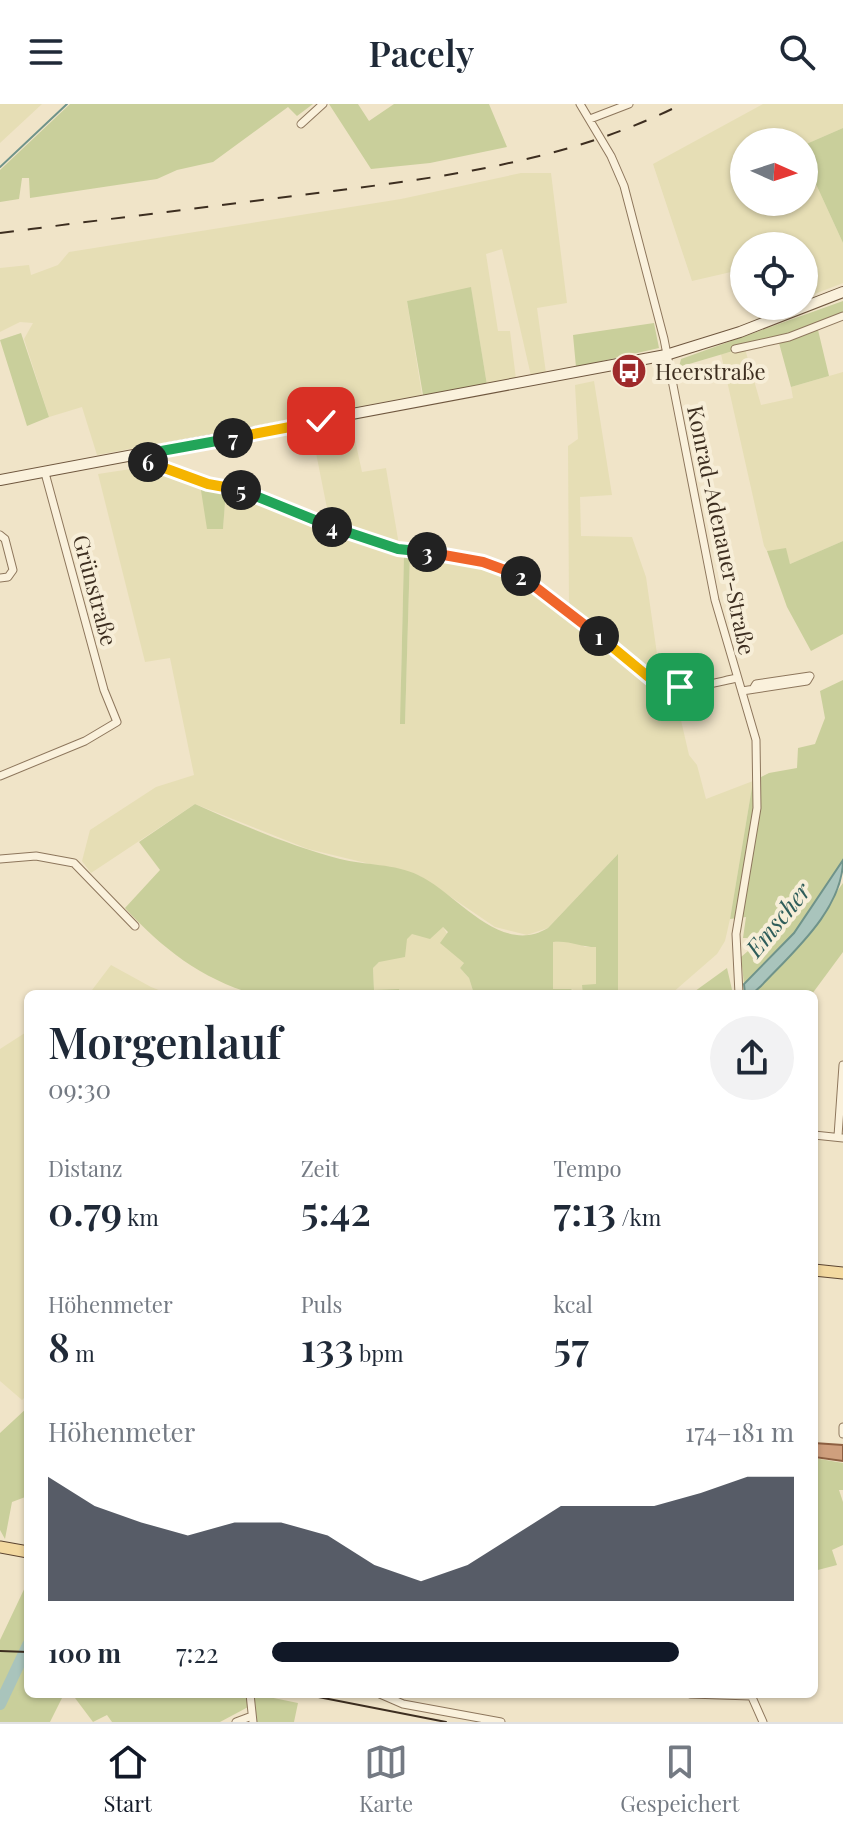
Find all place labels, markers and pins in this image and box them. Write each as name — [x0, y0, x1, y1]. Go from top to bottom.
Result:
bus stop icon: Heerstraße — [610, 352, 648, 390]
place label: Heerstraße — [655, 356, 766, 386]
pin — [287, 387, 355, 455]
pin: 7 — [213, 418, 253, 458]
pin: 6 — [128, 442, 168, 482]
pin: 5 — [221, 470, 261, 510]
pin: 4 — [312, 507, 352, 547]
pin: 3 — [407, 532, 447, 572]
pin: 2 — [501, 556, 541, 596]
pin: 1 — [579, 616, 619, 656]
pin — [646, 653, 714, 721]

